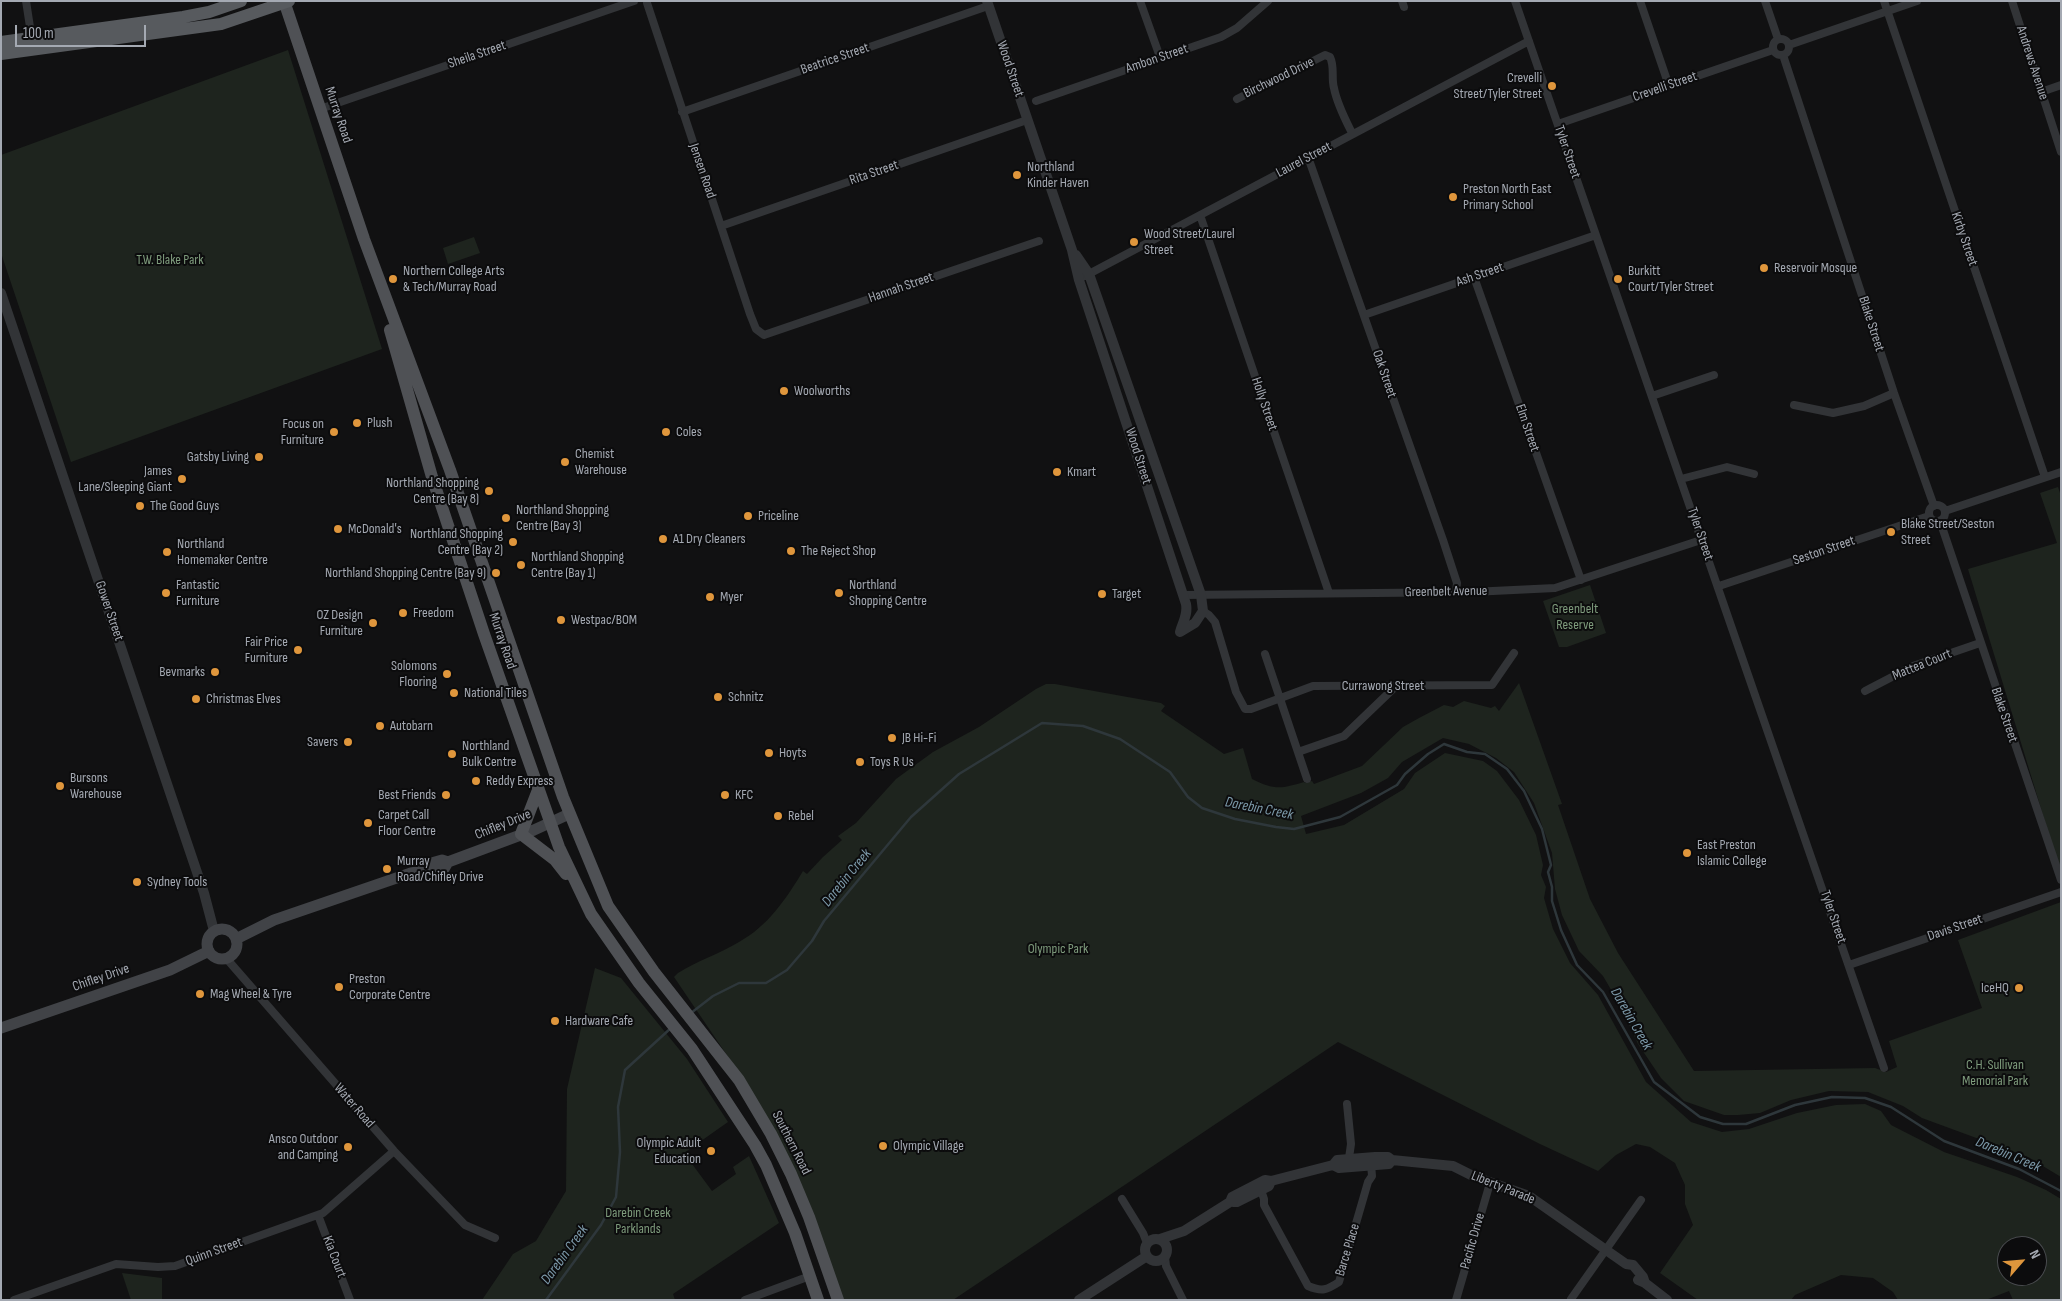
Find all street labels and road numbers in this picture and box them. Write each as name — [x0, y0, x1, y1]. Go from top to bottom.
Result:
street label: Andrews Avenue — [2012, 24, 2052, 102]
street label: Sheila Street — [446, 37, 508, 73]
street label: Beatrice Street — [799, 39, 871, 79]
street label: Wood Street — [993, 39, 1027, 99]
street label: Ambon Street — [1124, 41, 1190, 77]
street label: Birchwood Drive — [1241, 54, 1317, 102]
street label: Crevelli Street — [1631, 68, 1699, 106]
street label: Murray Road — [321, 85, 355, 145]
street label: Tyler Street — [1550, 123, 1584, 181]
street label: Laurel Street — [1273, 138, 1335, 182]
street label: Jensen Road — [685, 141, 719, 201]
street label: Rita Street — [847, 157, 901, 189]
street label: Kirby Street — [1947, 210, 1981, 268]
street label: Ash Street — [1454, 259, 1506, 291]
street label: Hannah Street — [866, 269, 936, 307]
street label: Blake Street — [1854, 294, 1888, 354]
street label: Oak Street — [1368, 348, 1400, 400]
street label: Holly Street — [1247, 375, 1281, 433]
street label: Elm Street — [1511, 402, 1543, 454]
street label: Wood Street — [1121, 426, 1155, 486]
street label: Tyler Street — [1683, 505, 1717, 563]
street label: Seston Street — [1791, 533, 1857, 569]
street label: Gower Street — [91, 579, 127, 643]
street label: Greenbelt Avenue — [1404, 583, 1488, 601]
street label: Murray Road — [485, 611, 519, 671]
street label: Mattea Court — [1890, 646, 1954, 684]
street label: Currawong Street — [1342, 678, 1424, 694]
street label: Blake Street — [1987, 685, 2021, 745]
street label: Chifley Drive — [472, 806, 534, 844]
street label: Tyler Street — [1816, 888, 1850, 946]
street label: Davis Street — [1925, 911, 1985, 945]
street label: Chifley Drive — [70, 960, 132, 996]
street label: Water Road — [330, 1080, 378, 1132]
street label: Southern Road — [768, 1108, 814, 1178]
street label: Liberty Parade — [1469, 1168, 1537, 1208]
street label: Pacific Drive — [1457, 1211, 1489, 1271]
street label: Barce Place — [1332, 1222, 1364, 1278]
street label: Quinn Street — [183, 1234, 245, 1270]
street label: Kia Court — [318, 1234, 350, 1280]

